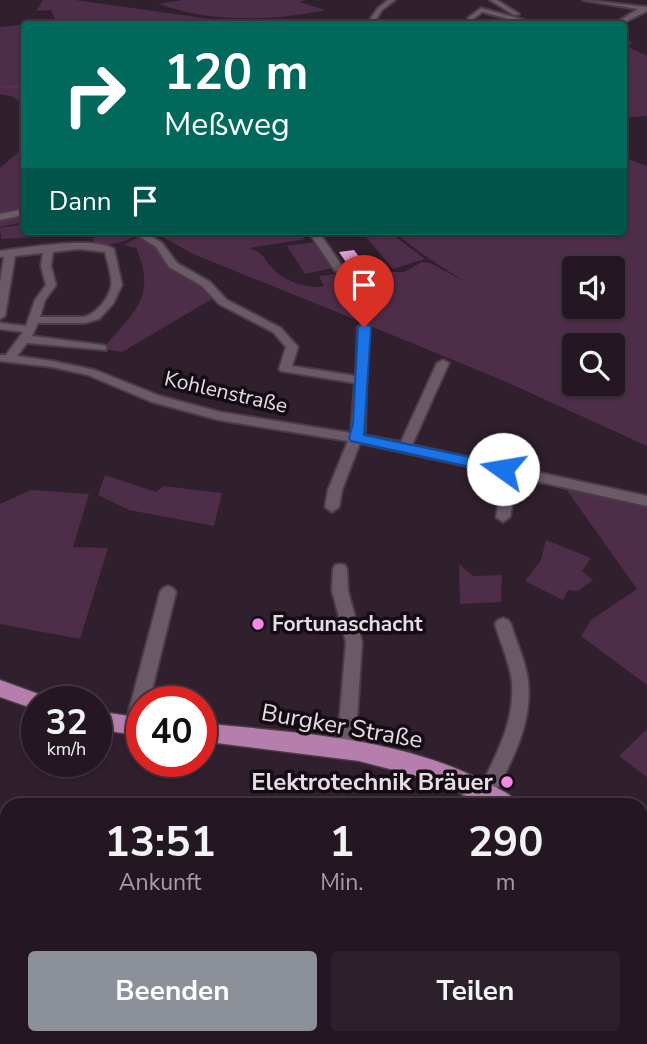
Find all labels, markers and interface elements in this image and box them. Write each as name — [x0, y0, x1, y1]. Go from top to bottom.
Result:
text: 120 m — [164, 39, 308, 106]
icon: right — [49, 49, 140, 140]
text: Meßweg — [164, 103, 290, 146]
icon: arrive — [126, 182, 164, 220]
text: Dann — [49, 184, 112, 219]
pin — [334, 255, 394, 327]
map controls — [562, 256, 625, 396]
button: sound — [562, 256, 625, 319]
icon: arrive — [345, 266, 383, 304]
button: search — [562, 333, 625, 396]
street label: Kohlenstraße — [162, 364, 290, 420]
position arrow — [466, 432, 540, 506]
place label: Fortunaschacht — [272, 610, 423, 638]
marker: Fortunaschacht — [250, 616, 266, 632]
speed limit sign: 40 — [126, 686, 217, 777]
street label: Burgker Straße — [259, 696, 425, 756]
text: 32 — [45, 699, 88, 746]
text: km/h — [47, 737, 86, 761]
place label: Elektrotechnik Bräuer — [251, 766, 494, 798]
marker: Elektrotechnik Bräuer — [499, 774, 515, 790]
text: 13:51 — [104, 814, 216, 871]
text: 1 — [329, 814, 354, 871]
text: 290 — [468, 814, 544, 871]
text: Ankunft — [119, 867, 201, 898]
text: Min. — [320, 867, 363, 898]
text: m — [496, 867, 516, 898]
button: Beenden — [28, 951, 317, 1031]
button: Teilen — [331, 951, 620, 1031]

